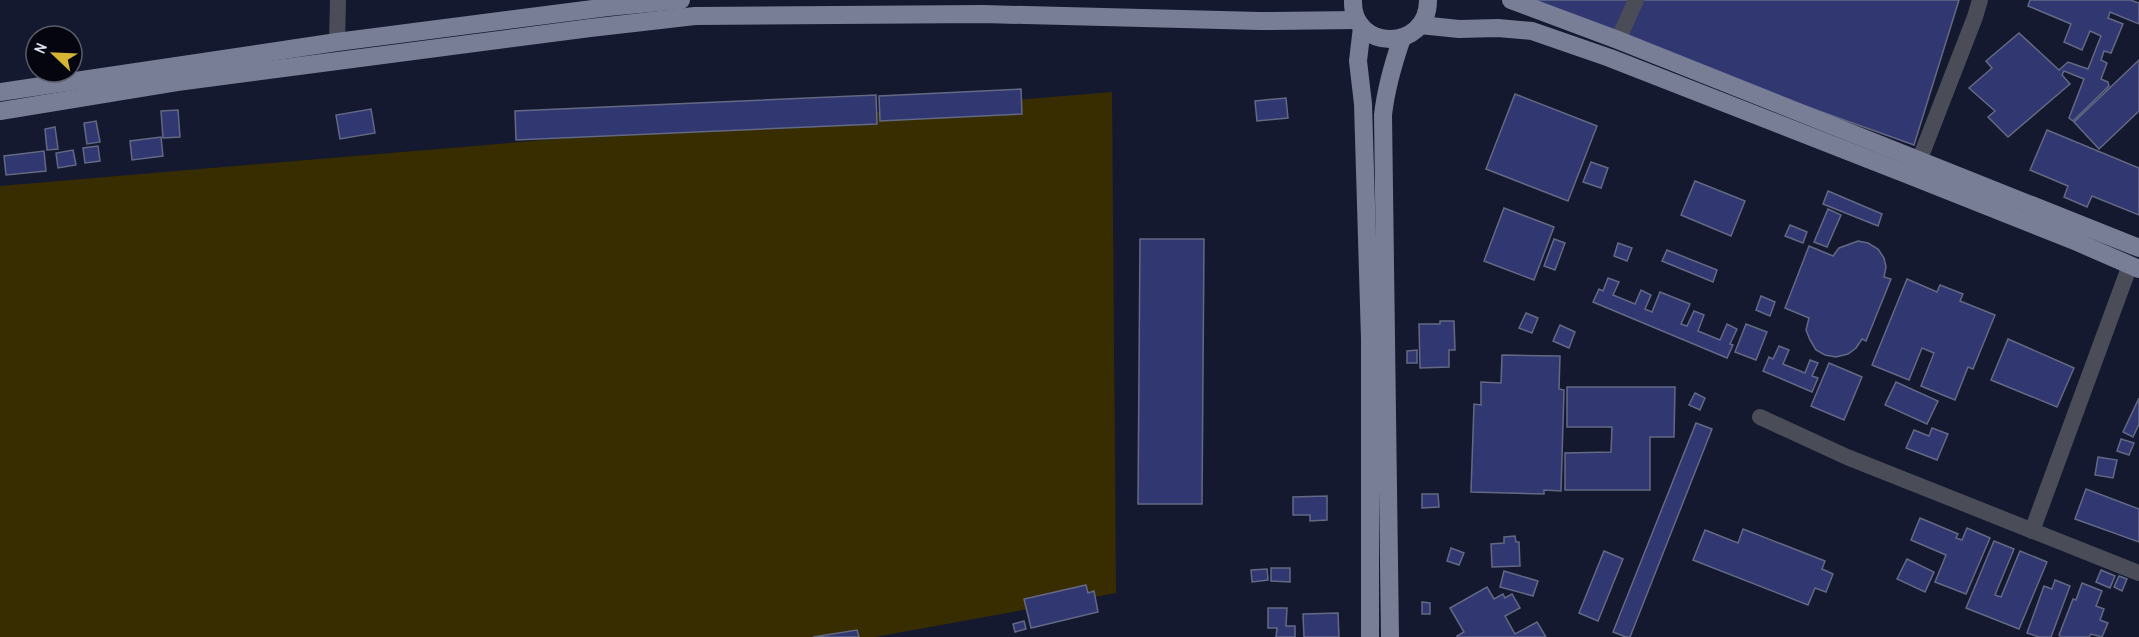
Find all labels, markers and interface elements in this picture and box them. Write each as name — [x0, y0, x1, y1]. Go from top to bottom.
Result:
north arrow — [24, 24, 84, 84]
text: N — [28, 39, 52, 57]

